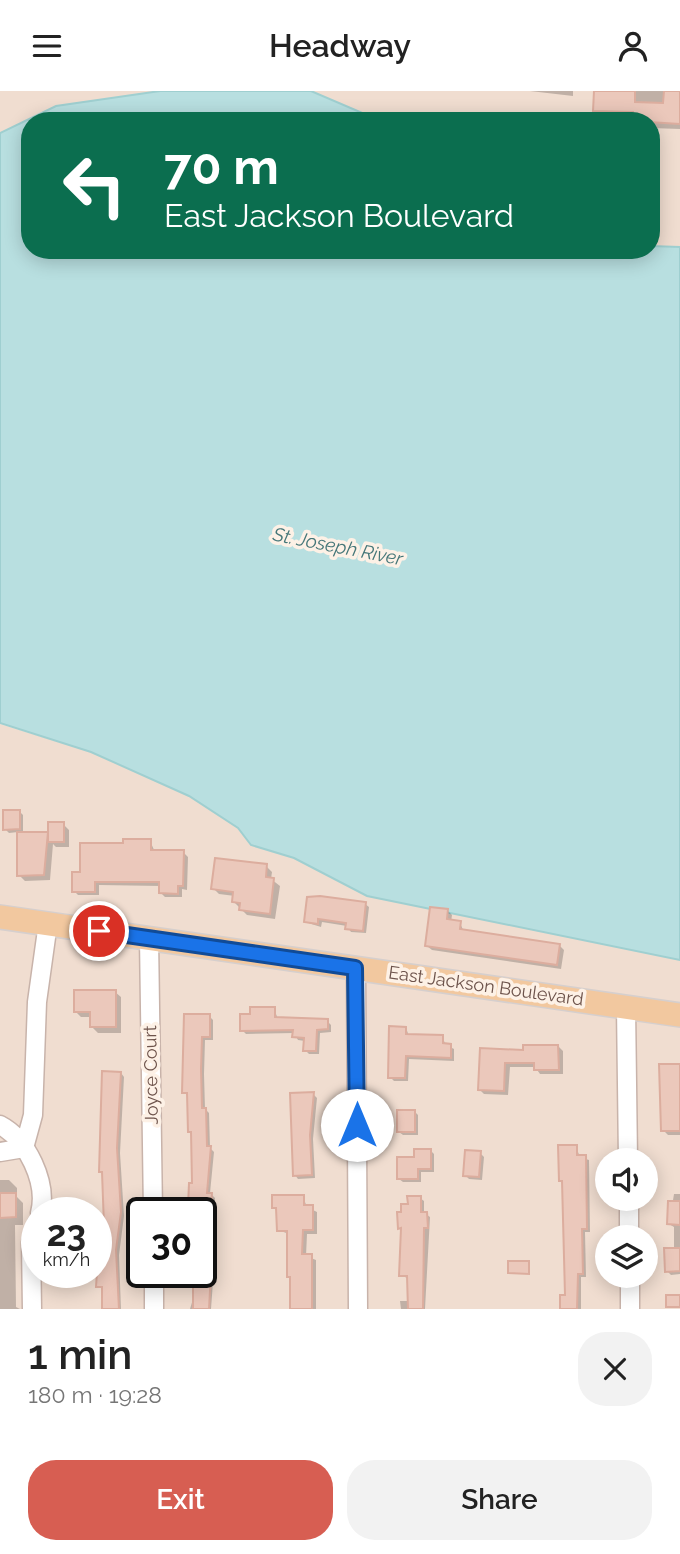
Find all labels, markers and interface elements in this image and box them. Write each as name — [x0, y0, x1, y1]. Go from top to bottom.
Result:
icon: menu — [28, 27, 66, 65]
text: Headway — [269, 27, 411, 64]
icon: person — [614, 27, 652, 65]
text: 70 m — [164, 138, 279, 195]
icon: left — [49, 140, 140, 231]
text: East Jackson Boulevard — [164, 197, 514, 234]
water label: St. Joseph River — [270, 522, 406, 570]
pin — [69, 901, 129, 961]
icon: arrive — [80, 912, 118, 950]
street label: East Jackson Boulevard — [387, 961, 585, 1010]
street label: Joyce Court — [139, 1025, 162, 1125]
position arrow — [320, 1088, 394, 1162]
map controls — [595, 1148, 658, 1288]
button: sound — [595, 1148, 658, 1211]
speed limit sign: 30 — [126, 1197, 217, 1288]
text: 23 — [47, 1213, 86, 1254]
button: layers — [595, 1225, 658, 1288]
text: km/h — [43, 1249, 90, 1270]
text: 1 min — [28, 1330, 132, 1379]
button: close — [578, 1332, 652, 1406]
text: 180 m · 19:28 — [28, 1381, 162, 1408]
button: Exit — [28, 1460, 333, 1540]
button: Share — [347, 1460, 652, 1540]

